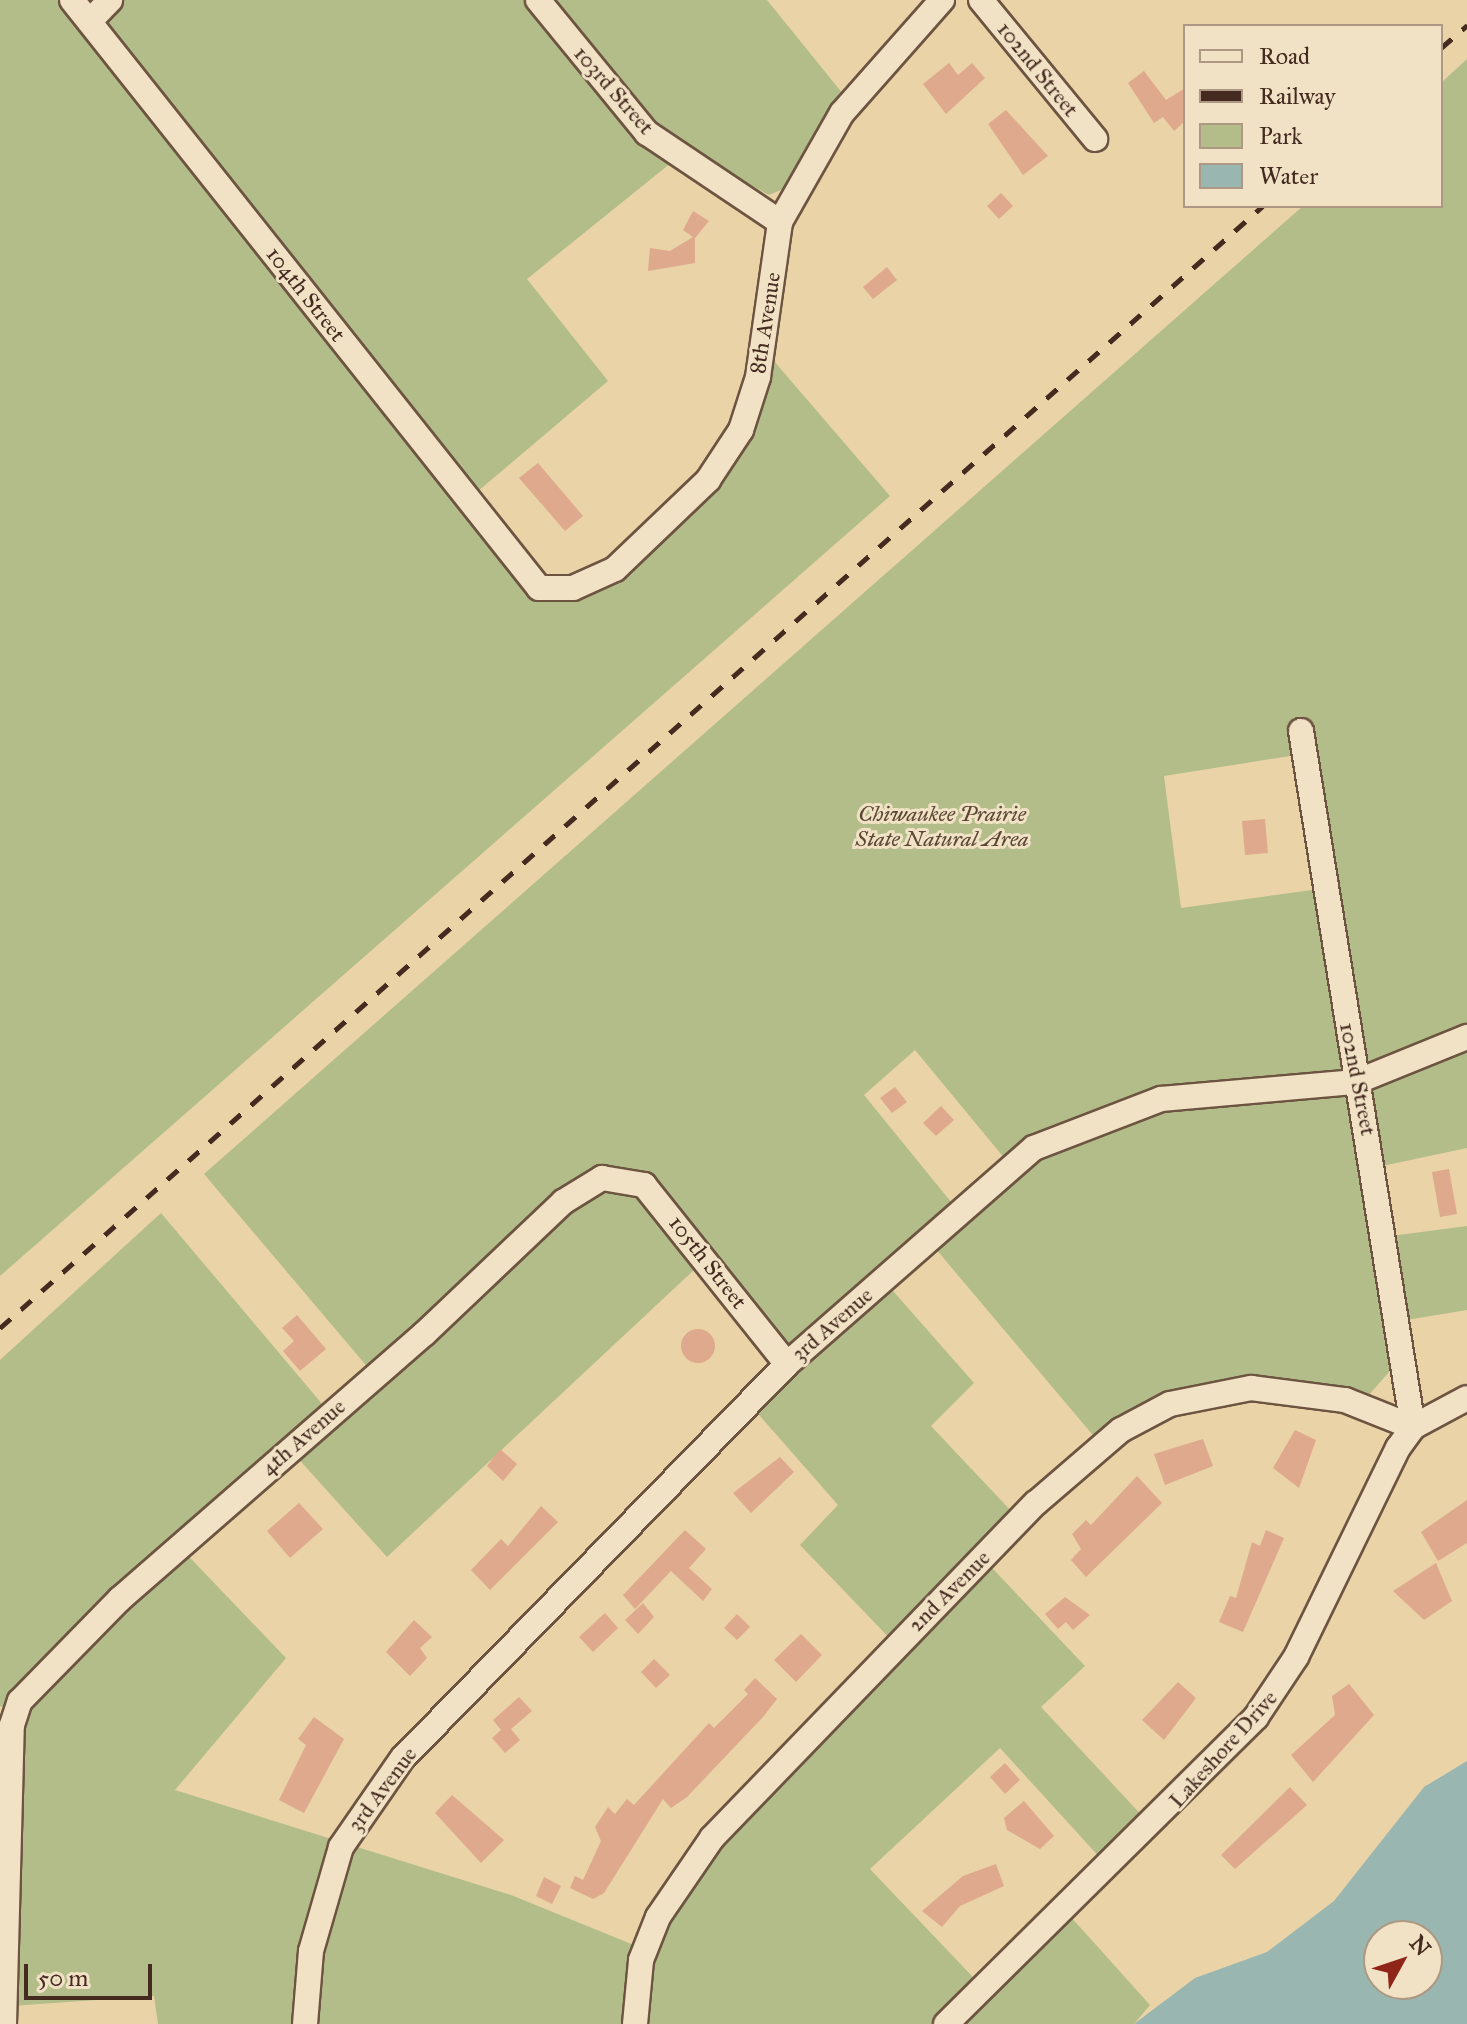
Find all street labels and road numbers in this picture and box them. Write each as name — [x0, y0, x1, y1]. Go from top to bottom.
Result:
street label: 102nd Street — [992, 16, 1084, 122]
street label: 103rd Street — [568, 40, 660, 140]
street label: 104th Street — [261, 241, 351, 347]
street label: 8th Avenue — [744, 270, 786, 376]
street label: 102nd Street — [1334, 1020, 1382, 1138]
street label: 105th Street — [663, 1210, 753, 1314]
street label: 3rd Avenue — [786, 1282, 878, 1366]
street label: 4th Avenue — [255, 1393, 351, 1481]
street label: 2nd Avenue — [903, 1545, 995, 1637]
street label: Lakeshore Drive — [1163, 1685, 1283, 1813]
street label: 3rd Avenue — [342, 1742, 422, 1836]

